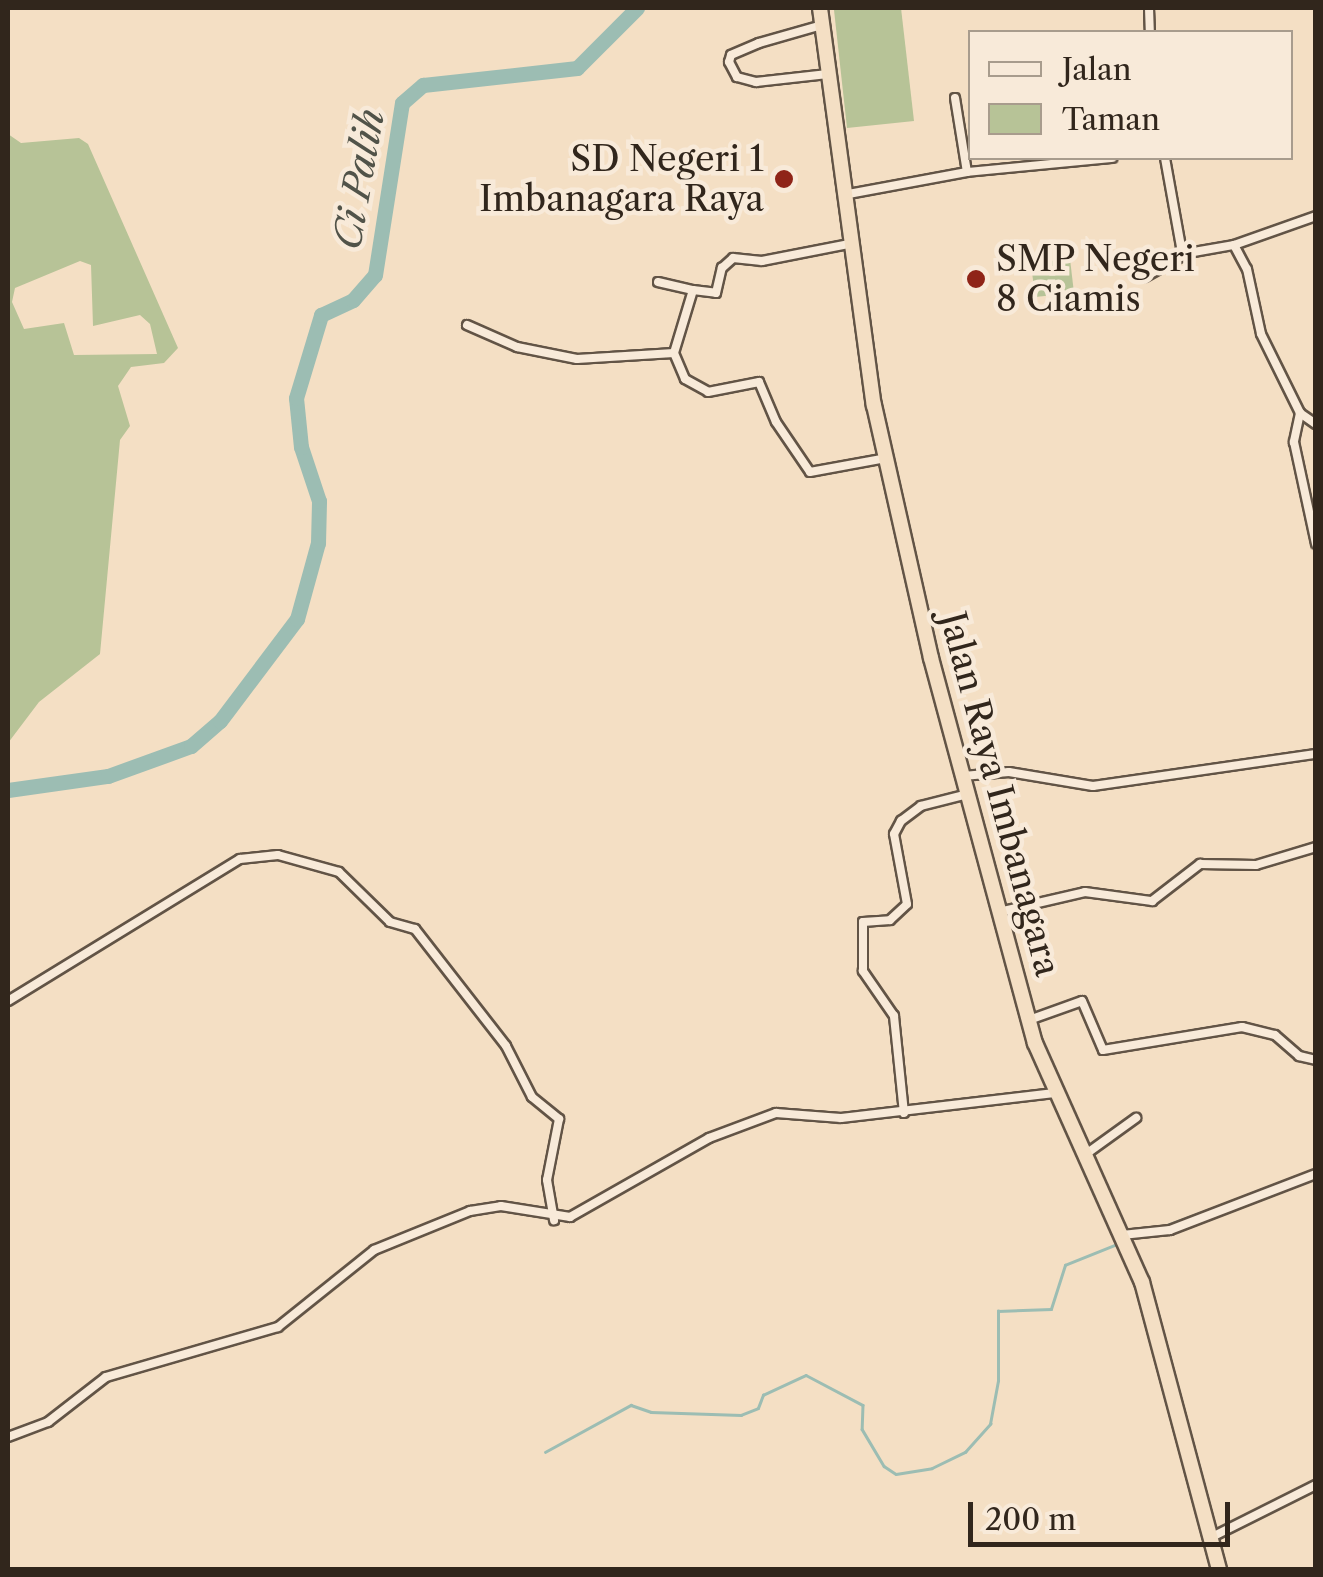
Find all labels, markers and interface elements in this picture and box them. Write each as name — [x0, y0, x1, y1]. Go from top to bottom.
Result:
legend — [968, 30, 1293, 160]
text: Jalan — [1062, 51, 1132, 88]
text: Taman — [1062, 101, 1160, 138]
water label: Ci Palih — [324, 105, 394, 253]
place label: SD Negeri 1 Imbanagara Raya — [479, 138, 764, 220]
marker: SD Negeri 1 Imbanagara Raya — [773, 168, 795, 190]
place label: SMP Negeri 8 Ciamis — [996, 238, 1196, 320]
marker: SMP Negeri 8 Ciamis — [965, 268, 987, 290]
street label: Jalan Raya Imbanagara — [931, 607, 1069, 981]
scale bar — [973, 1482, 1236, 1544]
text: 200 m — [985, 1501, 1076, 1538]

